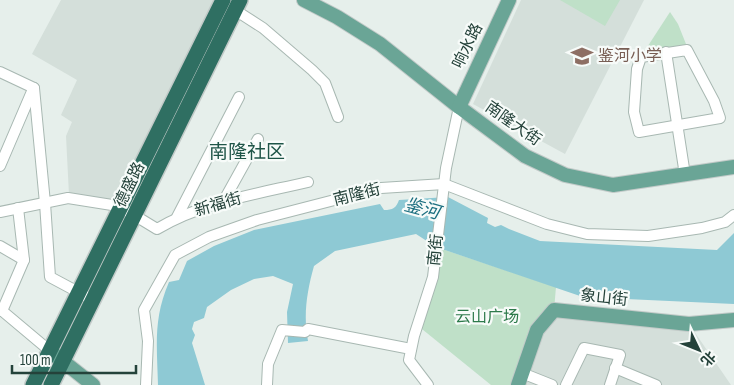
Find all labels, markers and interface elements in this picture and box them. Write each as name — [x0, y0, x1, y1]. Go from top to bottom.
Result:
street label: 响水路 — [449, 20, 487, 72]
school or university icon: 鉴河小学 — [569, 43, 595, 69]
place label: 鉴河小学 — [598, 47, 662, 66]
street label: 南隆大街 — [481, 98, 545, 150]
district label: 南隆社区 — [209, 141, 285, 164]
street label: 德盛路 — [111, 159, 149, 211]
street label: 南隆街 — [331, 180, 383, 210]
street label: 新福街 — [192, 189, 244, 221]
water label: 鉴河 — [402, 194, 445, 225]
street label: 南街 — [425, 233, 447, 267]
street label: 象山街 — [579, 285, 629, 310]
park label: 云山广场 — [455, 308, 519, 327]
north arrow — [674, 325, 724, 375]
scale bar — [12, 342, 136, 374]
text: 北 — [697, 348, 719, 369]
text: 100 m — [20, 351, 51, 370]

